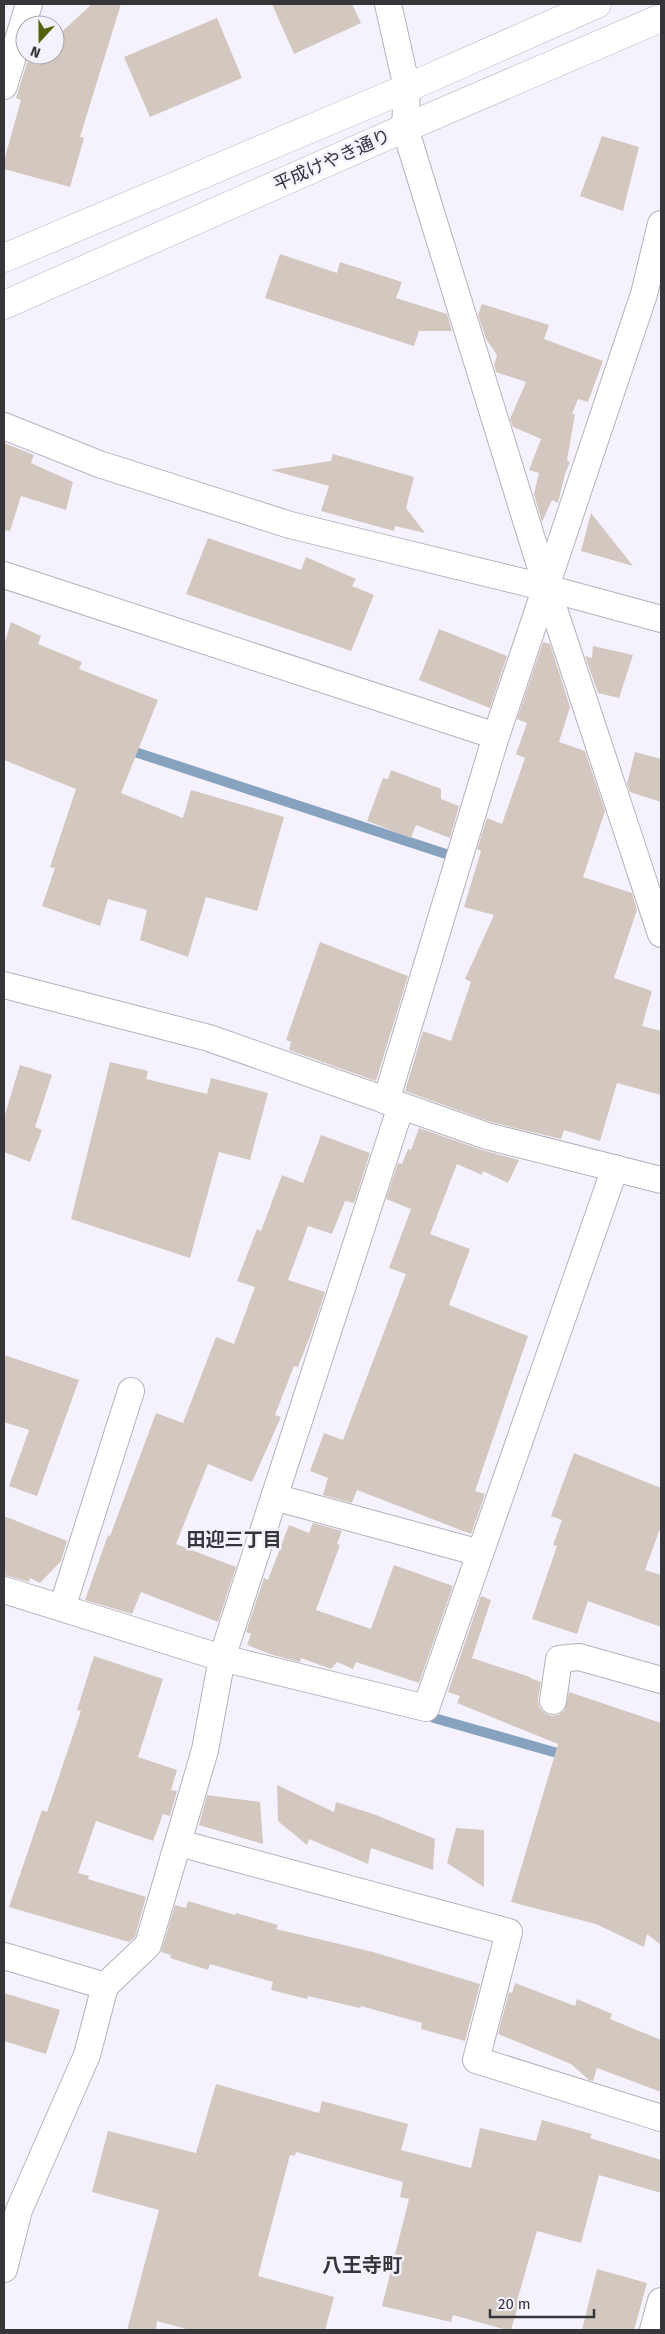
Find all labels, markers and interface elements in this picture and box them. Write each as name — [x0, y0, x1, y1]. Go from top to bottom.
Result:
north arrow — [15, 15, 65, 65]
text: N — [28, 42, 43, 61]
street label: 平成けやき通り — [270, 124, 394, 196]
district label: 田迎三丁目 — [186, 1528, 282, 1551]
district label: 八王寺町 — [322, 2253, 402, 2277]
scale bar — [490, 2286, 594, 2318]
text: 20 m — [498, 2295, 531, 2313]

